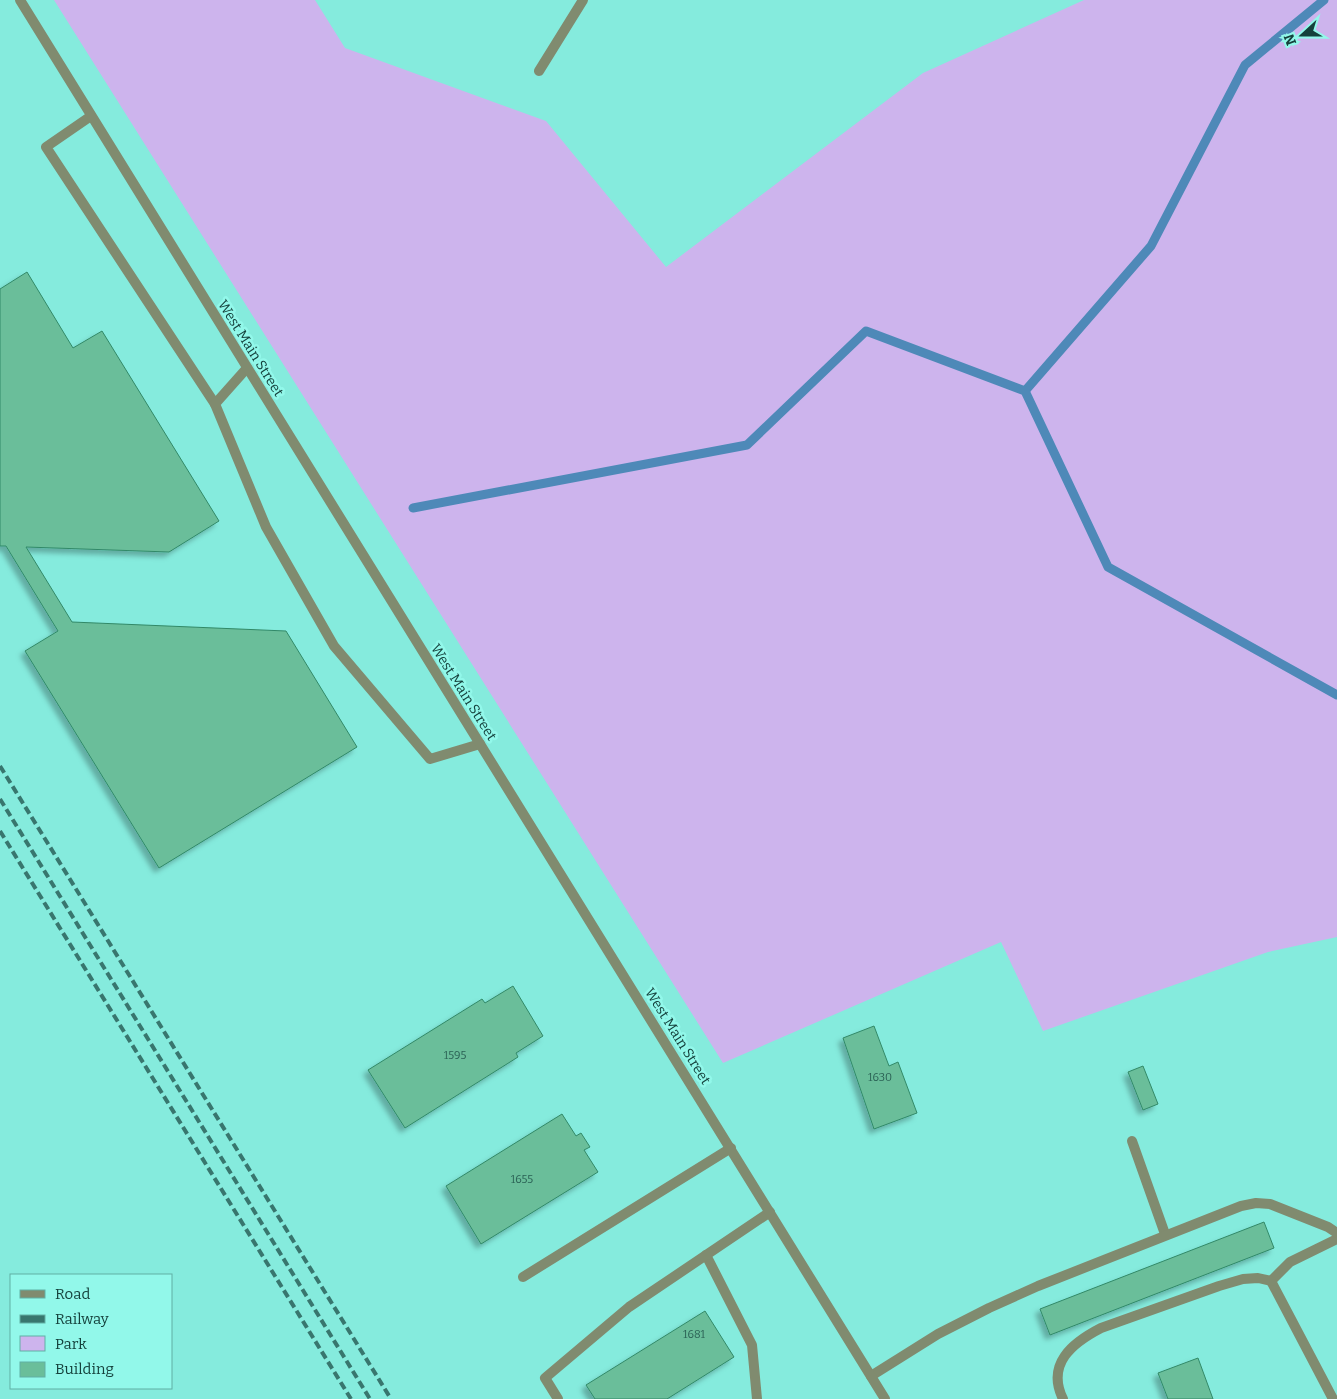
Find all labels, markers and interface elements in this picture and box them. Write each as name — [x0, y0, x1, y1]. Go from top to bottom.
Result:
north arrow — [1277, 10, 1327, 60]
text: N — [1280, 31, 1300, 48]
street label: West Main Street — [214, 297, 287, 400]
street label: West Main Street — [427, 641, 500, 744]
street label: West Main Street — [641, 985, 714, 1088]
house number: 1595 — [444, 1049, 466, 1062]
house number: 1630 — [868, 1071, 892, 1084]
house number: 1655 — [511, 1173, 533, 1186]
legend — [10, 1274, 172, 1389]
text: Road — [55, 1285, 90, 1303]
text: Railway — [55, 1310, 109, 1328]
house number: 1681 — [683, 1328, 706, 1341]
text: Park — [55, 1335, 87, 1353]
text: Building — [55, 1360, 114, 1378]

